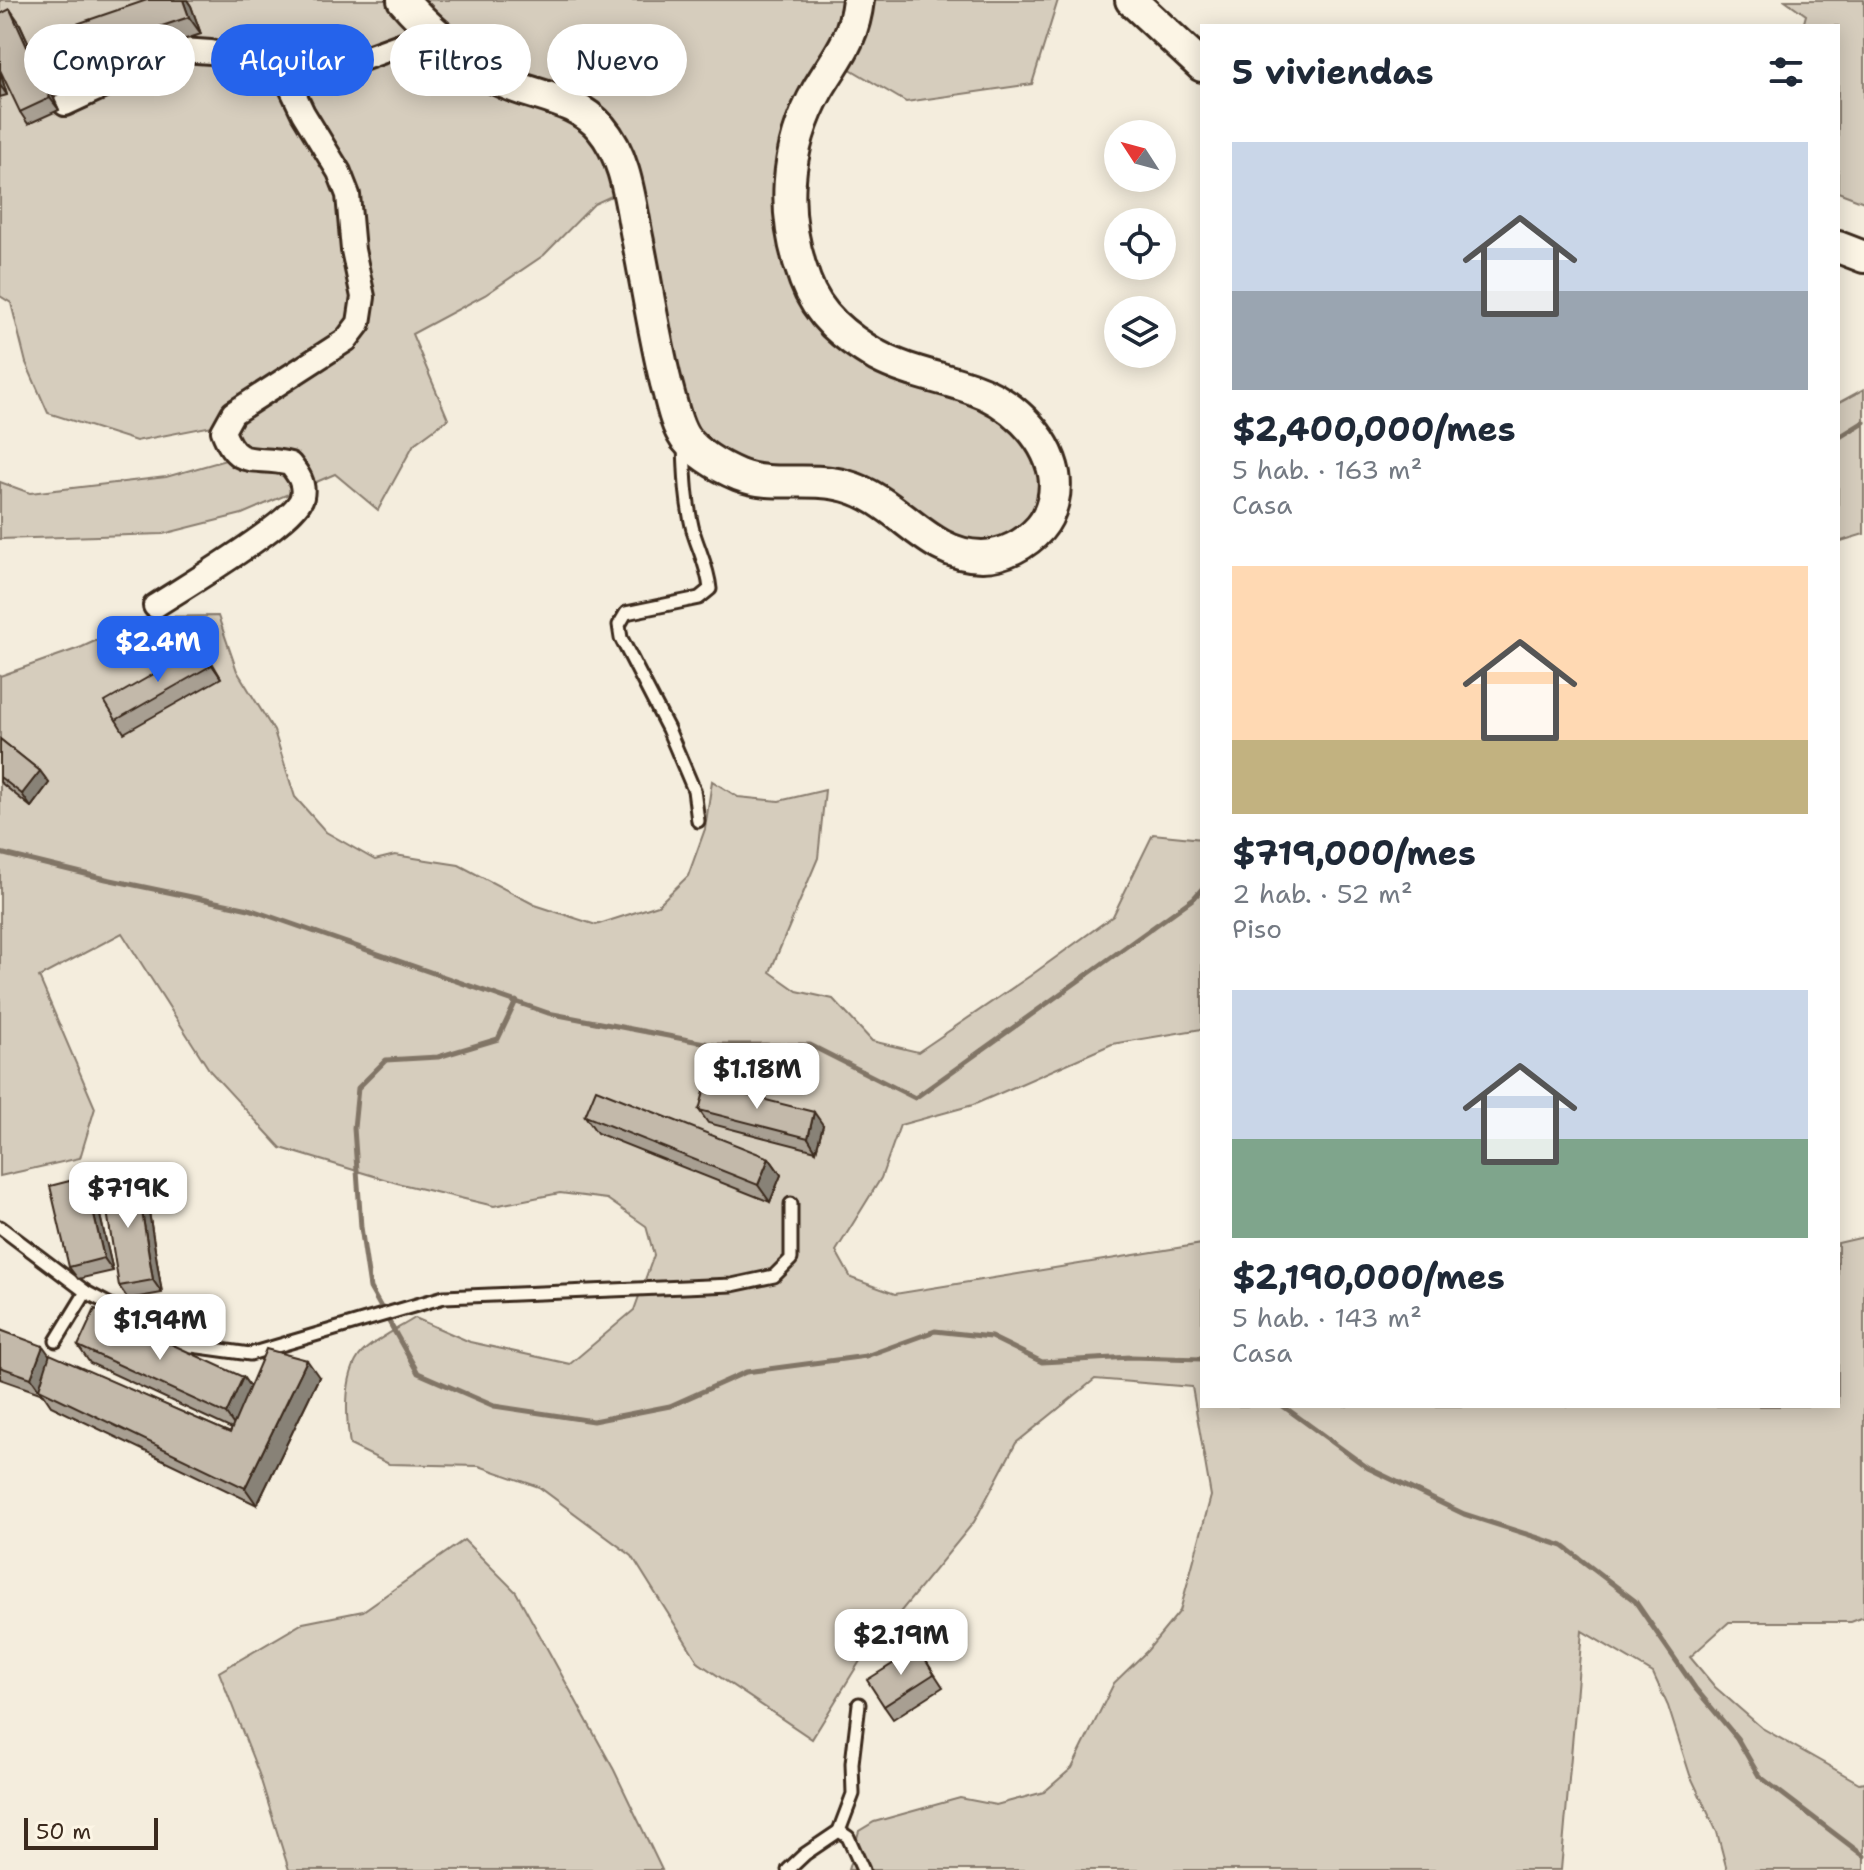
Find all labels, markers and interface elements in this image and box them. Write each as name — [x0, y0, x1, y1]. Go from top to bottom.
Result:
chip: Comprar — [24, 24, 195, 96]
chip: Alquilar — [211, 24, 374, 96]
chip: Filtros — [390, 24, 531, 96]
chip: Nuevo — [547, 24, 687, 96]
text: 5 viviendas — [1232, 49, 1434, 95]
icon: filters — [1764, 50, 1808, 94]
north arrow — [1104, 120, 1176, 192]
map controls — [1104, 120, 1176, 368]
icon: home — [1448, 194, 1592, 338]
button: locate — [1104, 208, 1176, 280]
button: layers — [1104, 296, 1176, 368]
text: $2,400,000/mes — [1232, 406, 1516, 452]
text: 5 hab. · 163 m² — [1232, 452, 1422, 487]
text: Casa — [1232, 487, 1292, 522]
pin: $2.4M — [102, 616, 214, 684]
icon: home — [1448, 618, 1592, 762]
text: $2.4M — [115, 624, 201, 659]
text: $719,000/mes — [1232, 830, 1476, 876]
text: 2 hab. · 52 m² — [1232, 876, 1413, 911]
text: Piso — [1232, 911, 1282, 946]
icon: home — [1448, 1042, 1592, 1186]
pin: $1.18M — [692, 1043, 822, 1111]
text: $1.18M — [712, 1051, 802, 1086]
pin: $719K — [72, 1162, 184, 1230]
text: $719K — [87, 1170, 169, 1205]
text: $2,190,000/mes — [1232, 1254, 1505, 1300]
pin: $1.94M — [95, 1294, 225, 1362]
text: 5 hab. · 143 m² — [1232, 1300, 1422, 1335]
text: $1.94M — [113, 1302, 207, 1337]
text: Casa — [1232, 1335, 1292, 1370]
pin: $2.19M — [836, 1609, 966, 1677]
text: $2.19M — [853, 1617, 949, 1652]
scale bar — [24, 1814, 158, 1850]
text: 50 m — [36, 1817, 91, 1846]

